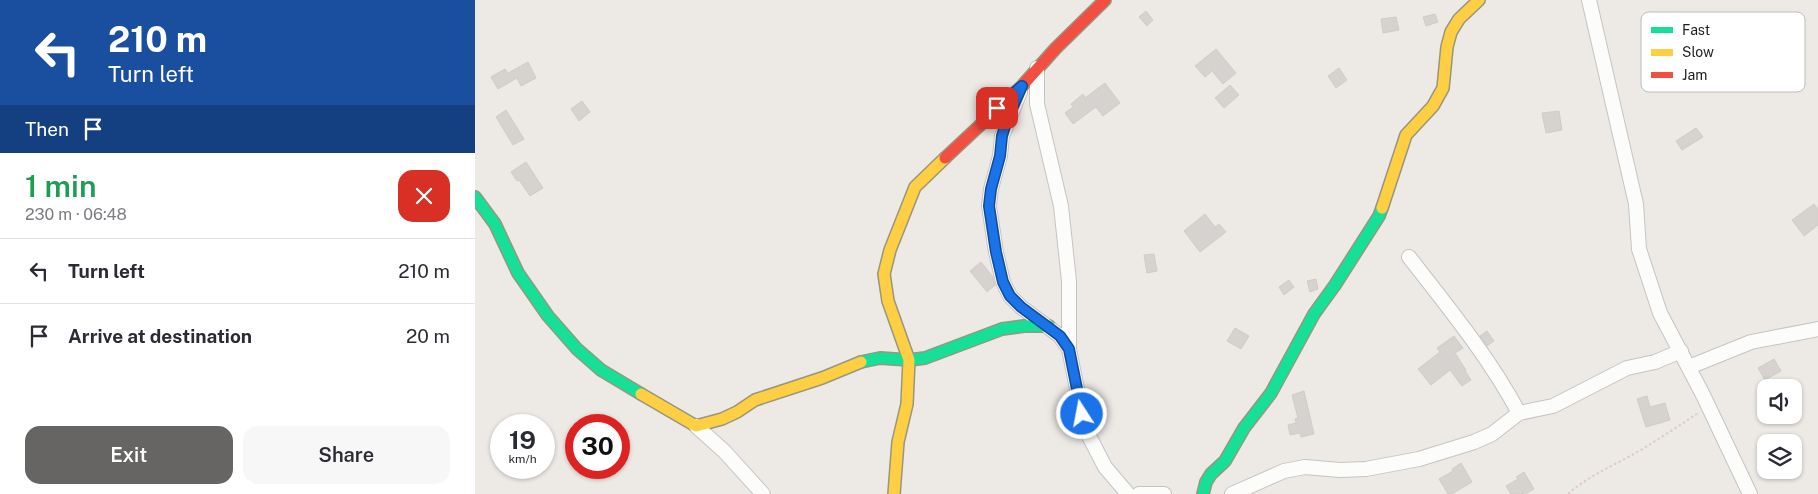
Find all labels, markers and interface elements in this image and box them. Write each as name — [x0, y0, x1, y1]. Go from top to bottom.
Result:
legend — [1641, 12, 1805, 92]
text: 210 m — [108, 19, 207, 60]
icon: left — [25, 20, 90, 85]
text: Fast — [1682, 22, 1710, 38]
text: Slow — [1682, 44, 1714, 60]
text: Turn left — [108, 61, 194, 87]
text: Jam — [1682, 67, 1707, 83]
pin — [976, 87, 1018, 129]
icon: arrive — [983, 94, 1011, 122]
icon: arrive — [79, 115, 107, 143]
text: Then — [25, 118, 69, 140]
text: 1 min — [25, 168, 96, 204]
button: close — [398, 170, 450, 222]
text: 230 m · 06:48 — [25, 205, 127, 224]
icon: left — [25, 257, 53, 285]
text: Turn left — [68, 260, 145, 282]
text: 210 m — [398, 260, 450, 282]
icon: arrive — [25, 322, 53, 350]
text: Arrive at destination — [68, 325, 252, 347]
text: 20 m — [406, 325, 450, 347]
map controls — [1757, 379, 1802, 479]
button: sound — [1757, 379, 1802, 424]
position arrow — [1055, 387, 1107, 439]
speed limit sign: 30 — [565, 414, 630, 479]
text: 19 — [509, 425, 536, 455]
button: Exit — [25, 426, 233, 484]
button: Share — [243, 426, 450, 484]
button: layers — [1757, 434, 1802, 479]
text: km/h — [508, 452, 537, 466]

